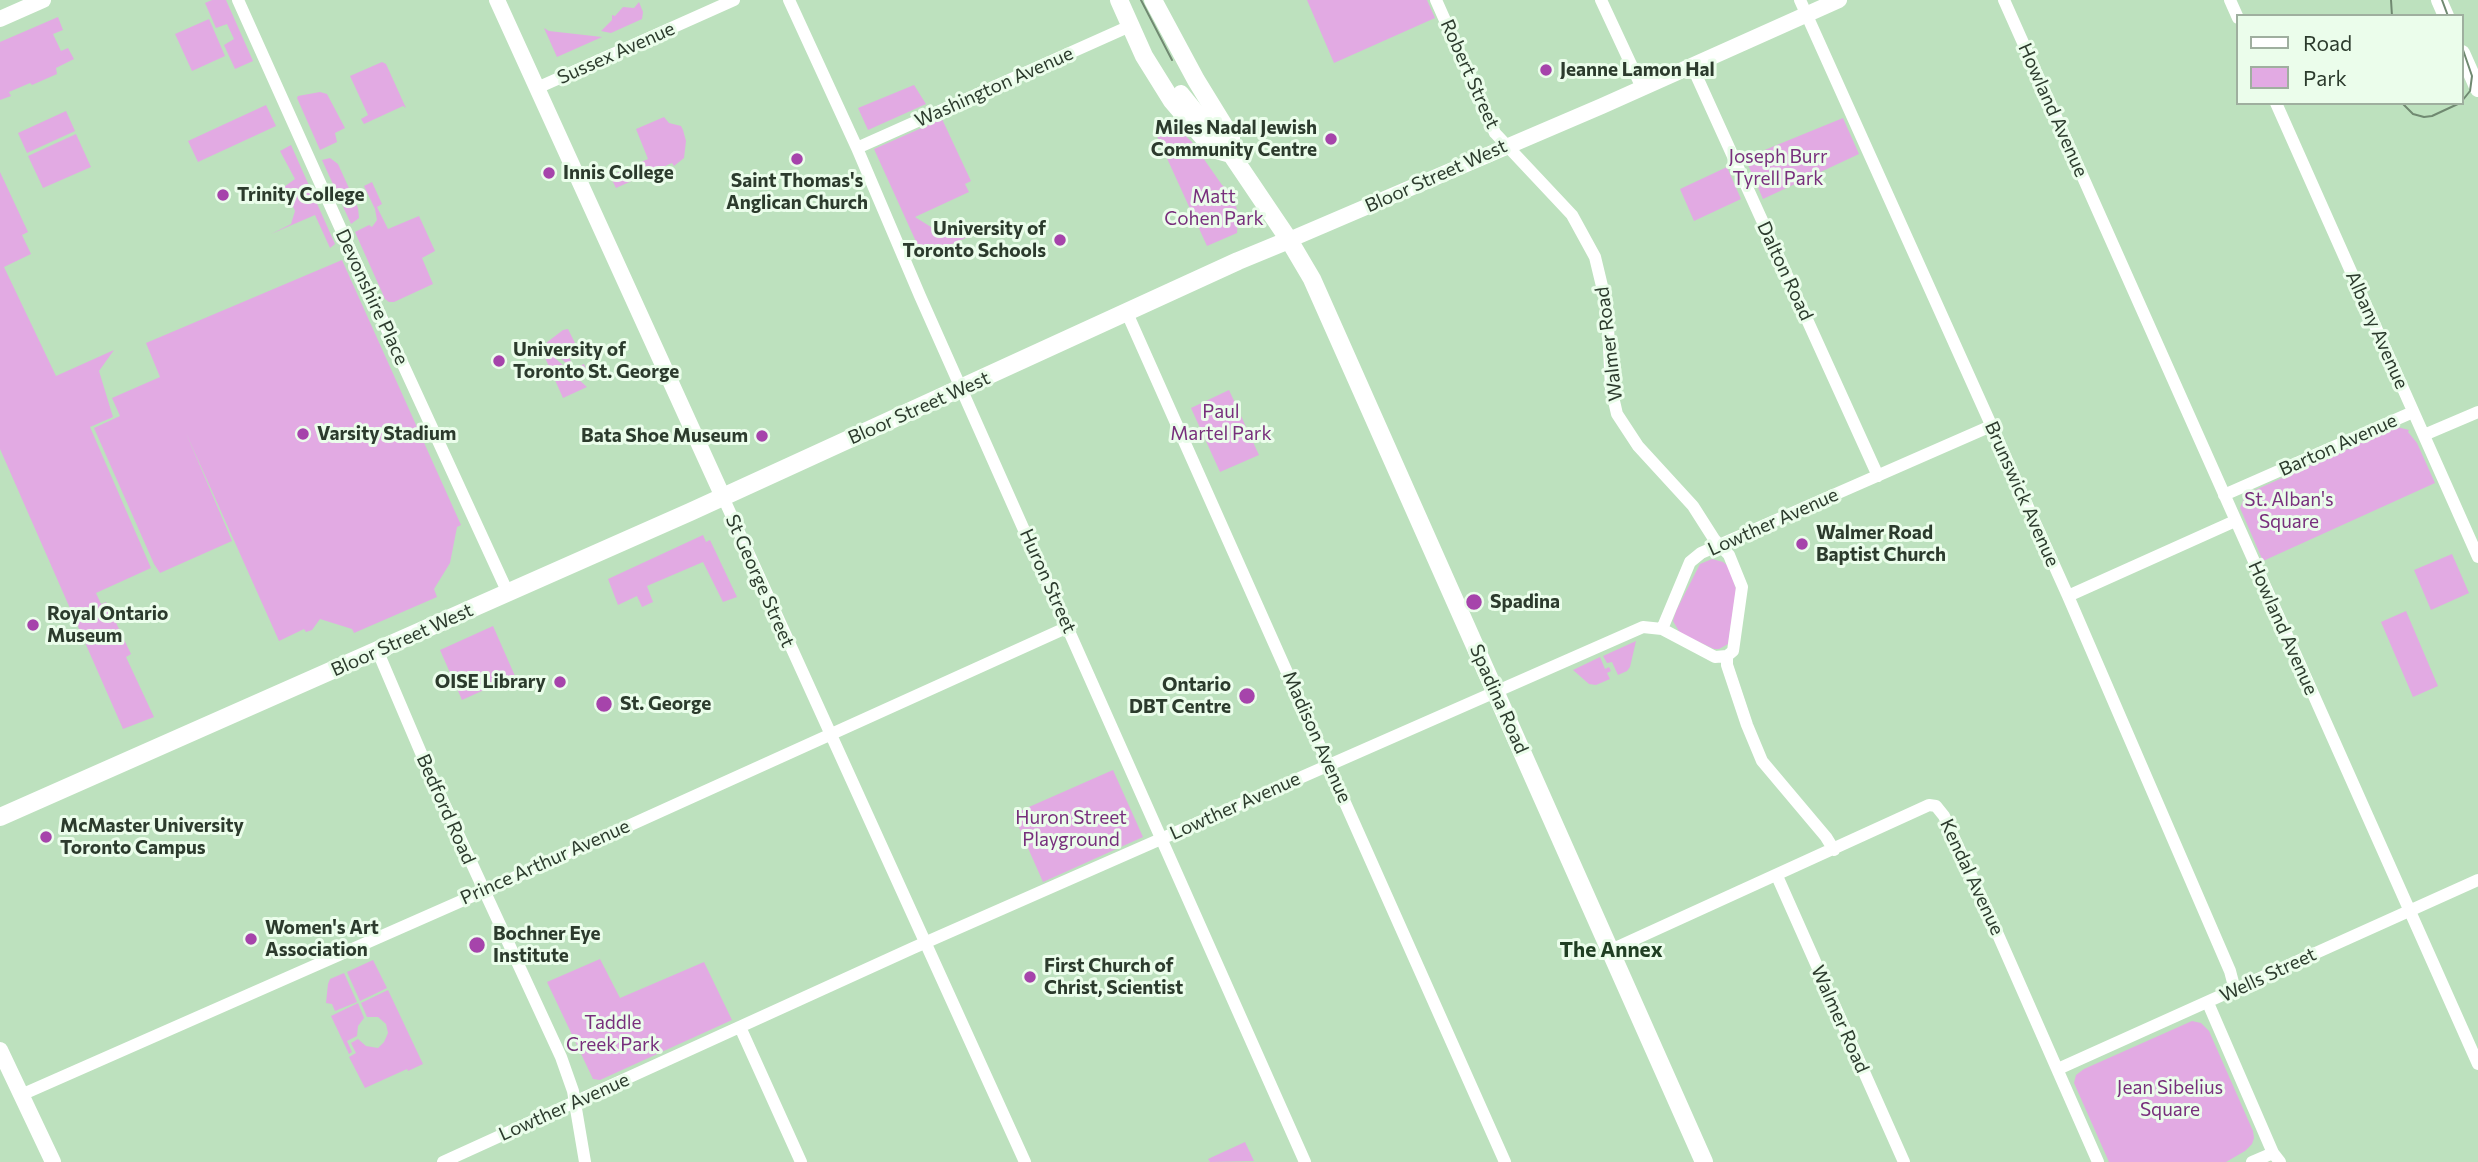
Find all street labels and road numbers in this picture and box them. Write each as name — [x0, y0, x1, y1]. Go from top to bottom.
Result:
street label: Robert Street — [1436, 16, 1504, 132]
street label: Sussex Avenue — [554, 17, 678, 89]
street label: Howland Avenue — [2013, 40, 2093, 180]
street label: Washington Avenue — [911, 42, 1077, 132]
street label: Bloor Street West — [1362, 135, 1510, 217]
street label: Dalton Road — [1752, 218, 1818, 324]
street label: Devonshire Place — [331, 226, 413, 368]
street label: Albany Avenue — [2341, 268, 2413, 392]
street label: Walmer Road — [1591, 285, 1627, 403]
street label: Bloor Street West — [845, 367, 993, 449]
street label: Barton Avenue — [2276, 409, 2400, 481]
street label: Brunswick Avenue — [1980, 418, 2064, 570]
street label: Lowther Avenue — [1704, 483, 1842, 561]
street label: St George Street — [721, 511, 799, 651]
street label: Huron Street — [1015, 525, 1081, 637]
street label: Howland Avenue — [2243, 558, 2323, 698]
street label: Bloor Street West — [328, 599, 476, 681]
street label: Spadina Road — [1465, 641, 1533, 757]
street label: Madison Avenue — [1278, 668, 1356, 806]
street label: Bedford Road — [412, 751, 480, 867]
street label: Lowther Avenue — [1166, 767, 1304, 845]
street label: Prince Arthur Avenue — [457, 814, 633, 910]
street label: Kendal Avenue — [1935, 815, 2009, 939]
street label: Wells Street — [2216, 943, 2320, 1007]
street label: Walmer Road — [1806, 962, 1874, 1076]
street label: Lowther Avenue — [495, 1068, 633, 1146]

